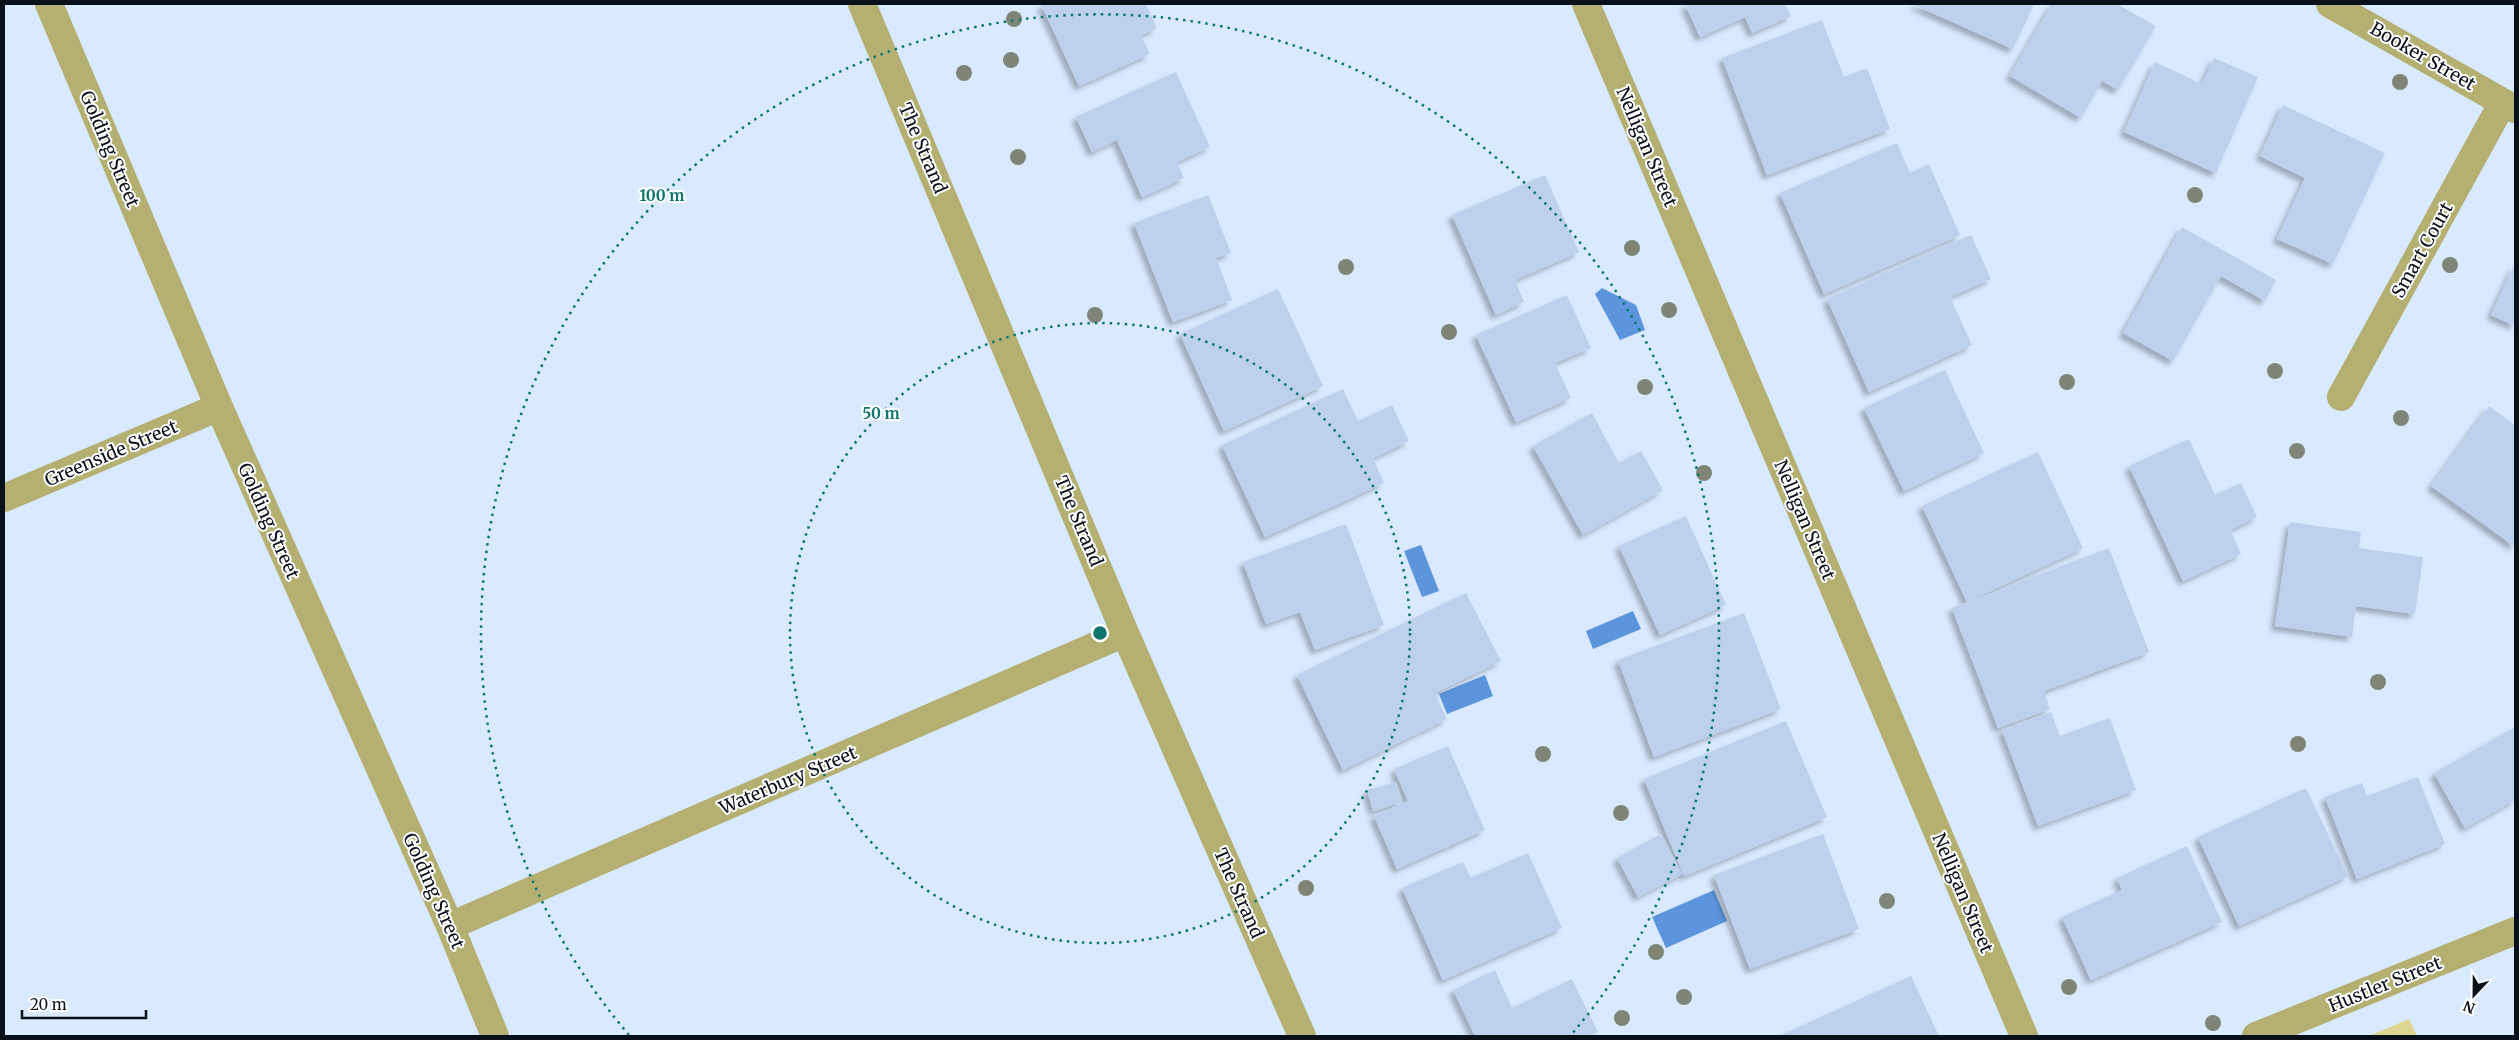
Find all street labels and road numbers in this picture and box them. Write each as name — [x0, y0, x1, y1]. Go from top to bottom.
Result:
street label: Booker Street — [2366, 17, 2480, 95]
street label: Nelligan Street — [1611, 84, 1683, 210]
street label: Golding Street — [75, 87, 145, 211]
street label: The Strand — [894, 99, 952, 197]
street label: Smart Court — [2386, 198, 2458, 302]
street label: Greenside Street — [41, 415, 181, 491]
street label: Nelligan Street — [1769, 457, 1841, 583]
street label: Golding Street — [233, 459, 305, 583]
street label: The Strand — [1050, 472, 1108, 570]
street label: Waterbury Street — [715, 741, 860, 820]
street label: Golding Street — [398, 829, 470, 953]
street label: Nelligan Street — [1927, 830, 1999, 956]
street label: The Strand — [1209, 844, 1269, 942]
street label: Hustler Street — [2325, 951, 2445, 1017]

